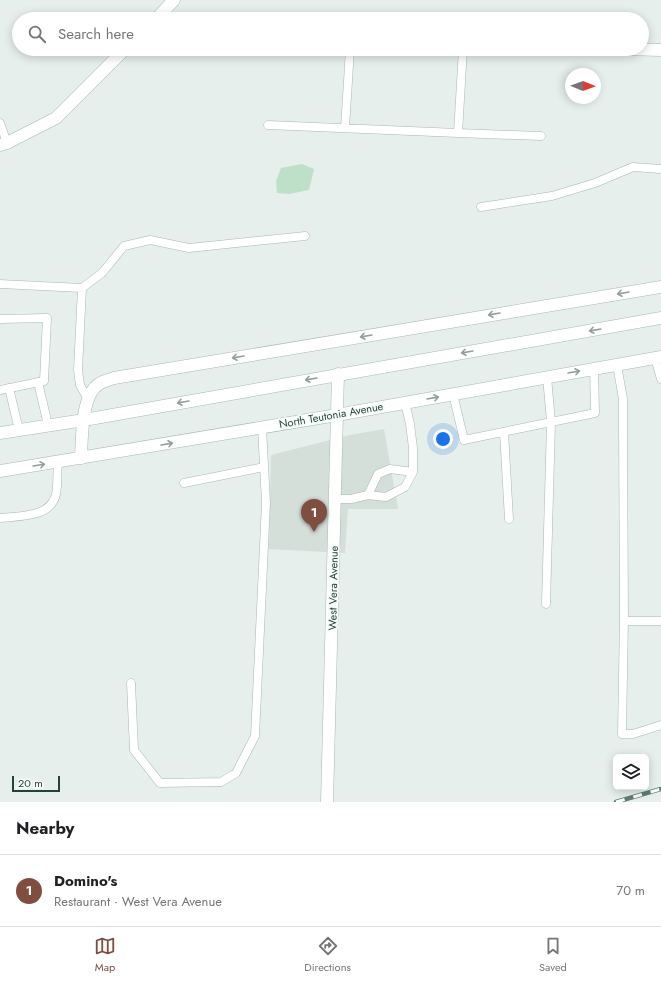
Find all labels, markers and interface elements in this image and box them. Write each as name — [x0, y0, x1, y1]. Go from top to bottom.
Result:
search box — [12, 12, 649, 56]
icon: search — [26, 23, 48, 45]
text: Search here — [58, 23, 134, 45]
north arrow — [565, 68, 601, 104]
one-way arrow — [616, 289, 629, 297]
one-way arrow — [488, 311, 501, 319]
one-way arrow — [589, 326, 602, 334]
one-way arrow — [360, 332, 373, 340]
one-way arrow — [461, 348, 474, 356]
one-way arrow — [232, 354, 245, 362]
one-way arrow — [568, 368, 581, 376]
one-way arrow — [305, 375, 318, 383]
one-way arrow — [426, 393, 439, 401]
one-way arrow — [177, 398, 190, 406]
street label: North Teutonia Avenue — [278, 398, 385, 432]
your location — [433, 429, 453, 449]
one-way arrow — [160, 440, 173, 448]
one-way arrow — [32, 461, 45, 469]
pin: 1 — [301, 499, 327, 532]
street label: West Vera Avenue — [324, 545, 342, 631]
map controls — [613, 754, 649, 790]
button: layers — [613, 754, 649, 790]
scale bar — [12, 774, 60, 793]
text: 20 m — [18, 775, 43, 791]
text: Nearby — [16, 816, 74, 840]
text: Domino's — [54, 870, 117, 892]
text: 1 — [26, 881, 32, 900]
text: 70 m — [616, 881, 645, 900]
text: Restaurant · West Vera Avenue — [54, 892, 222, 911]
tab: Map — [94, 935, 116, 975]
tab: Directions — [304, 935, 351, 975]
tab: Saved — [539, 935, 567, 975]

